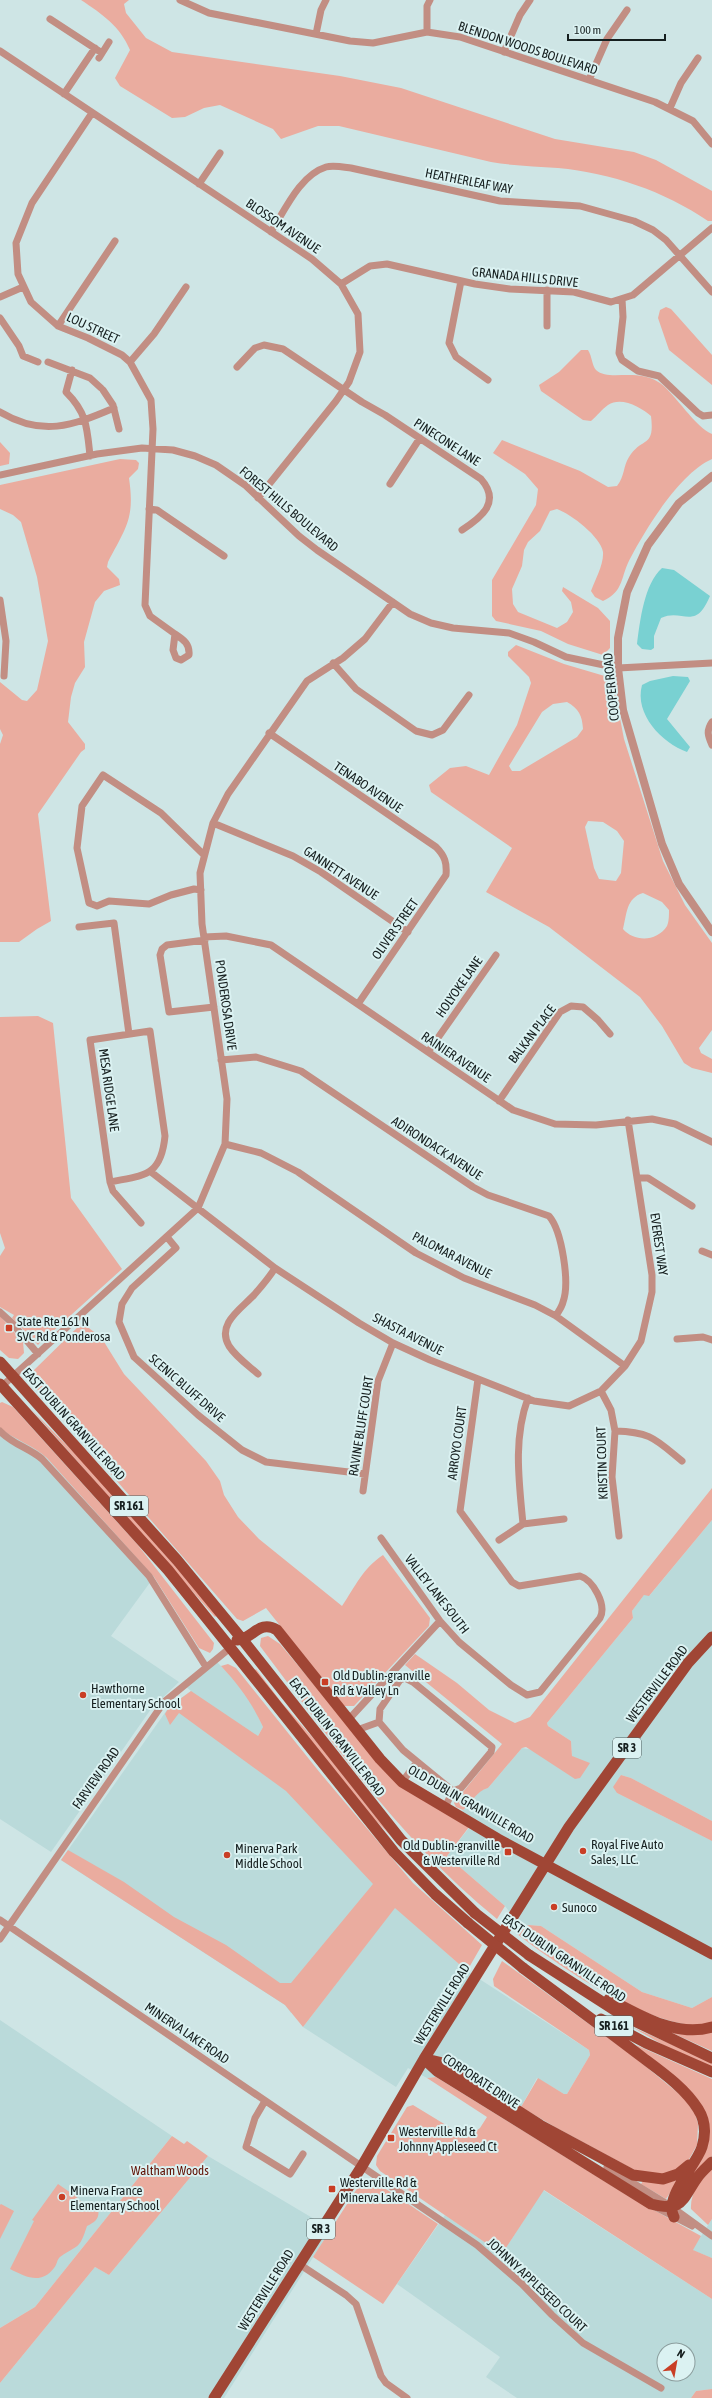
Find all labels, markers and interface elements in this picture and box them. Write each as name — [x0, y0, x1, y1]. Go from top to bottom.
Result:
scale bar — [568, 16, 665, 42]
street label: BLENDON WOODS BOULEVARD — [456, 18, 600, 78]
text: 100 m — [574, 23, 601, 37]
street label: HEATHERLEAF WAY — [424, 165, 514, 197]
street label: BLOSSOM AVENUE — [243, 196, 323, 257]
street label: GRANADA HILLS DRIVE — [471, 264, 579, 290]
street label: LOU STREET — [64, 309, 122, 347]
street label: PINECONE LANE — [411, 415, 483, 469]
street label: FOREST HILLS BOULEVARD — [237, 463, 341, 555]
street label: COOPER ROAD — [600, 652, 622, 722]
street label: TENABO AVENUE — [331, 758, 406, 816]
street label: GANNETT AVENUE — [301, 843, 382, 903]
street label: OLIVER STREET — [369, 896, 422, 962]
street label: HOLYOKE LANE — [433, 953, 486, 1020]
street label: PONDEROSA DRIVE — [212, 959, 240, 1052]
street label: BALKAN PLACE — [505, 1002, 559, 1066]
street label: RAINIER AVENUE — [419, 1028, 494, 1086]
street label: MESA RIDGE LANE — [96, 1047, 122, 1133]
street label: ADIRONDACK AVENUE — [389, 1113, 486, 1183]
street label: EVEREST WAY — [647, 1212, 671, 1276]
street label: PALOMAR AVENUE — [410, 1229, 495, 1282]
street label: SHASTA AVENUE — [370, 1310, 446, 1358]
place label: State Rte 161 N SVC Rd & Ponderosa — [17, 1314, 111, 1344]
marker: State Rte 161 N SVC Rd & Ponderosa — [4, 1323, 14, 1333]
street label: SCENIC BLUFF DRIVE — [146, 1351, 228, 1425]
street label: EAST DUBLIN GRANVILLE ROAD — [20, 1365, 128, 1483]
street label: RAVINE BLUFF COURT — [346, 1374, 376, 1477]
street label: ARROYO COURT — [444, 1405, 470, 1481]
street label: KRISTIN COURT — [593, 1426, 611, 1500]
road number: SR 161 — [110, 1496, 148, 1516]
street label: VALLEY LANE SOUTH — [402, 1552, 472, 1636]
street label: WESTERVILLE ROAD — [623, 1642, 691, 1726]
place label: Old Dublin-granville Rd & Valley Ln — [333, 1668, 430, 1698]
street label: EAST DUBLIN GRANVILLE ROAD — [286, 1675, 388, 1799]
marker: Old Dublin-granville Rd & Valley Ln — [320, 1677, 330, 1687]
place label: Hawthorne Elementary School — [91, 1681, 181, 1711]
marker: Hawthorne Elementary School — [78, 1690, 88, 1700]
road number: SR 3 — [613, 1738, 641, 1758]
street label: FARVIEW ROAD — [69, 1744, 123, 1812]
street label: OLD DUBLIN GRANVILLE ROAD — [405, 1762, 537, 1846]
place label: Royal Five Auto Sales, LLC. — [591, 1837, 664, 1867]
place label: Old Dublin-granville & Westerville Rd — [403, 1838, 500, 1868]
place label: Minerva Park Middle School — [235, 1841, 303, 1871]
marker: Royal Five Auto Sales, LLC. — [578, 1846, 588, 1856]
marker: Old Dublin-granville & Westerville Rd — [503, 1847, 513, 1857]
marker: Minerva Park Middle School — [222, 1850, 232, 1860]
place label: Sunoco — [562, 1900, 597, 1915]
marker: Sunoco — [549, 1902, 559, 1912]
street label: EAST DUBLIN GRANVILLE ROAD — [499, 1911, 629, 2005]
street label: WESTERVILLE ROAD — [411, 1961, 473, 2047]
street label: MINERVA LAKE ROAD — [142, 1999, 232, 2067]
road number: SR 161 — [595, 2016, 633, 2036]
street label: CORPORATE DRIVE — [440, 2051, 522, 2112]
place label: Westerville Rd & Johnny Appleseed Ct — [399, 2124, 497, 2154]
marker: Westerville Rd & Johnny Appleseed Ct — [386, 2133, 396, 2143]
park label: Waltham Woods — [131, 2163, 209, 2178]
place label: Westerville Rd & Minerva Lake Rd — [340, 2175, 418, 2205]
place label: Minerva France Elementary School — [70, 2183, 160, 2213]
marker: Westerville Rd & Minerva Lake Rd — [327, 2184, 337, 2194]
marker: Minerva France Elementary School — [57, 2192, 67, 2202]
road number: SR 3 — [307, 2219, 335, 2239]
street label: JOHNNY APPLESEED COURT — [484, 2235, 590, 2335]
street label: WESTERVILLE ROAD — [235, 2247, 297, 2333]
north arrow — [656, 2342, 696, 2382]
text: N — [675, 2347, 687, 2360]

